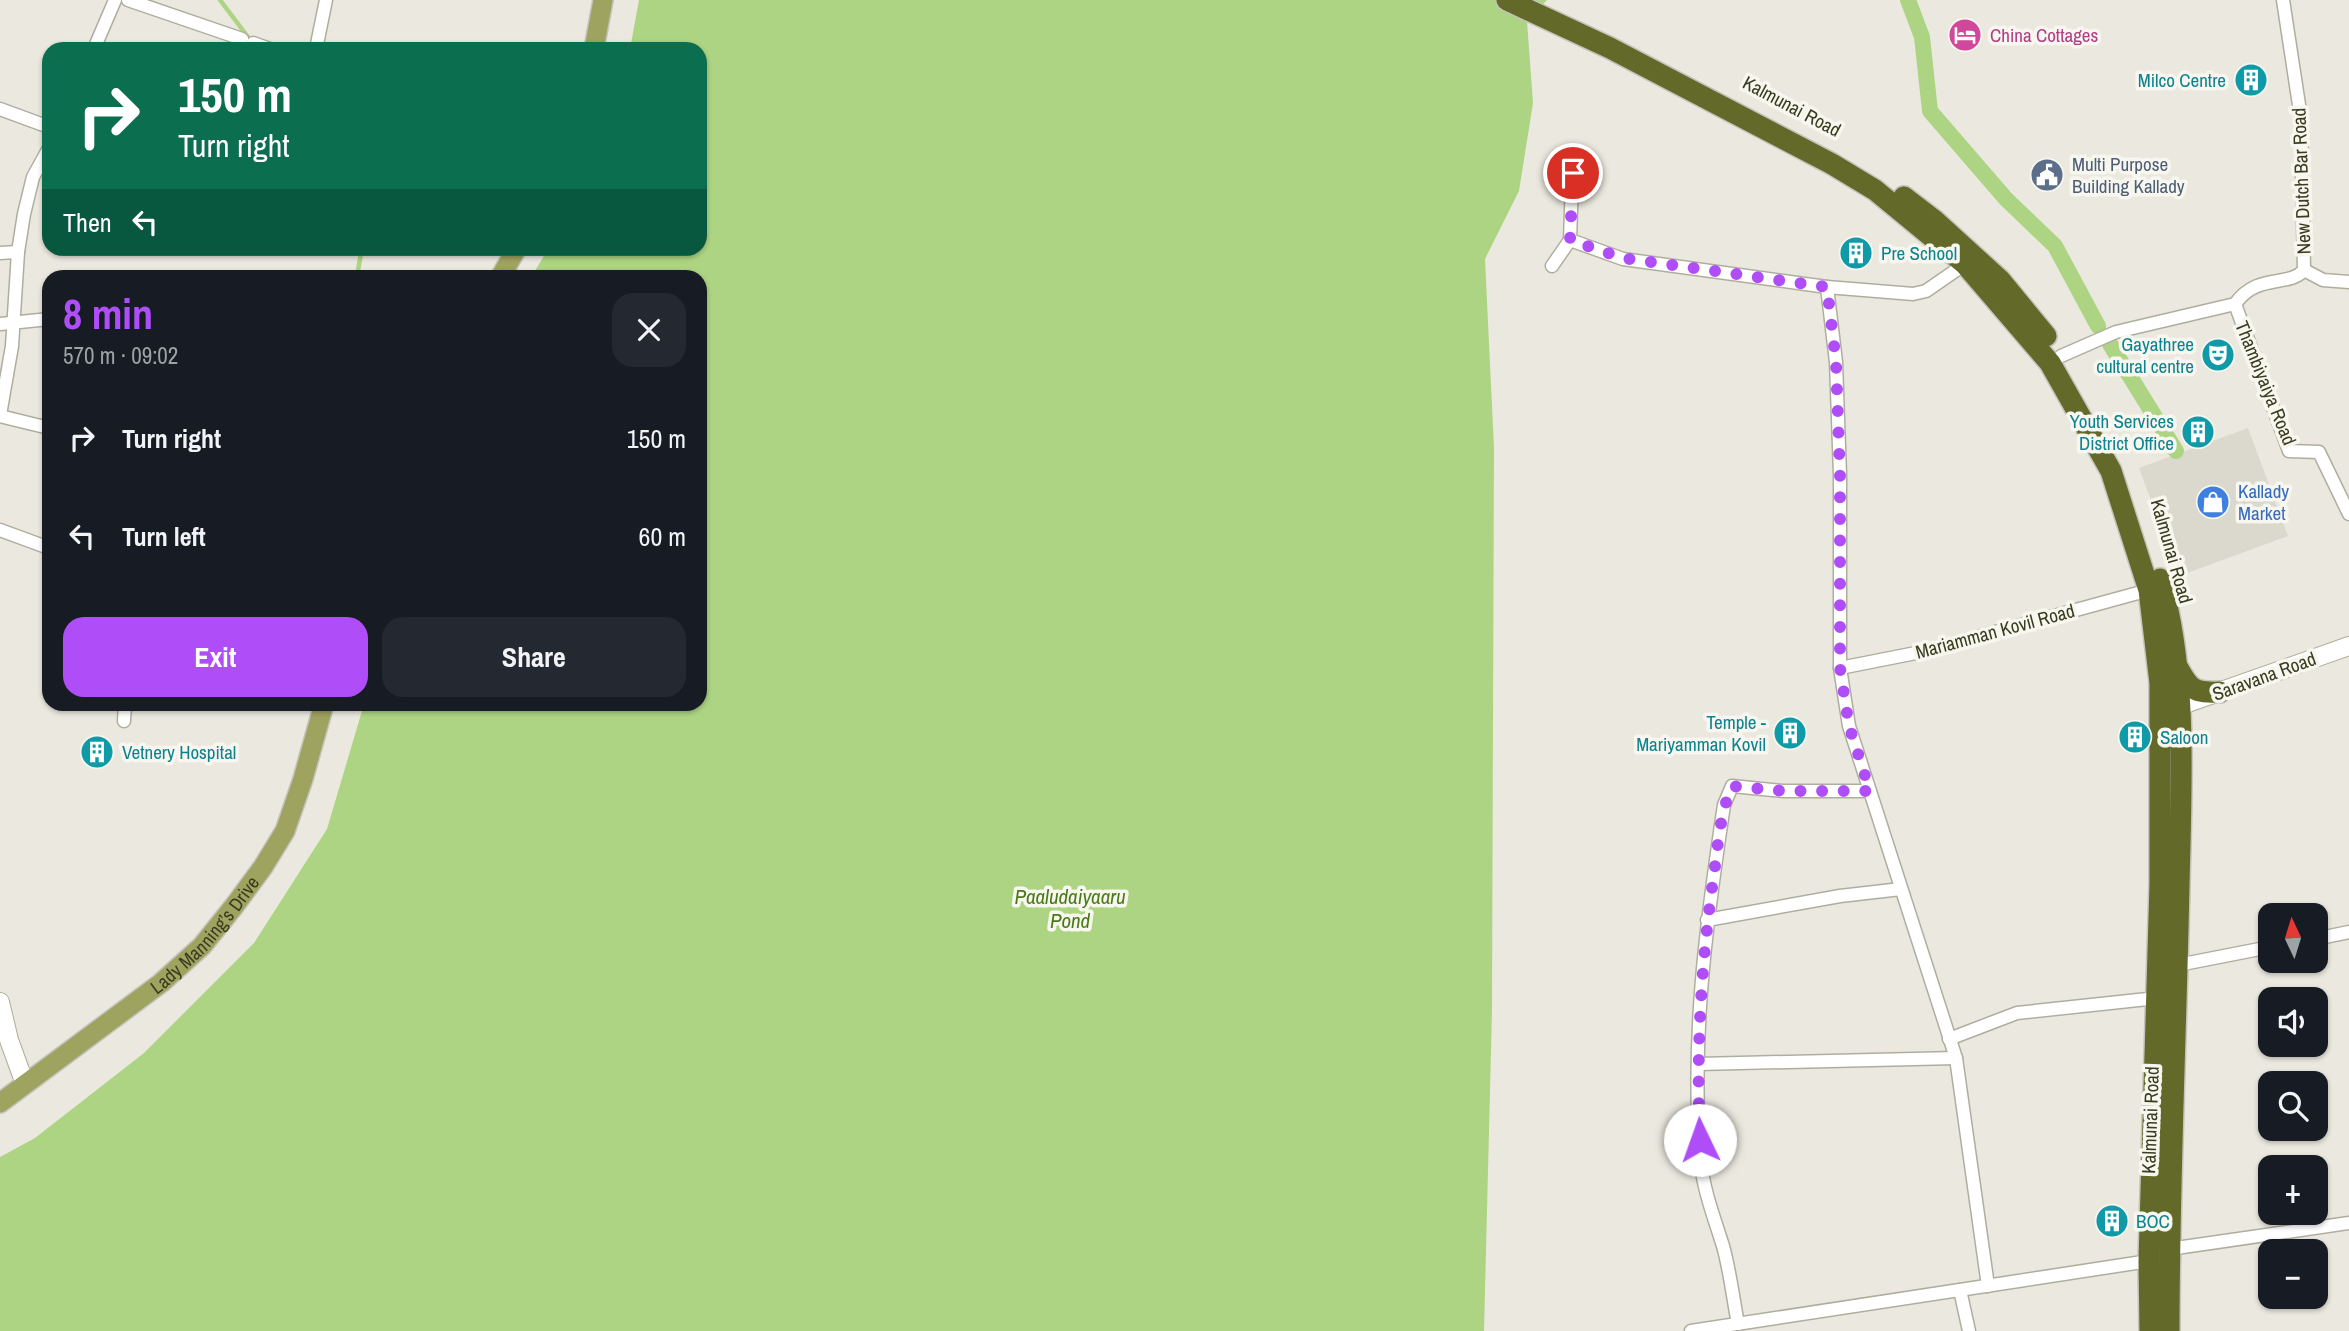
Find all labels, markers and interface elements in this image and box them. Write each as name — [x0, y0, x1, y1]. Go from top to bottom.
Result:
hotel icon: China Cottages — [1946, 16, 1984, 54]
place label: China Cottages — [1990, 22, 2098, 48]
text: 150 m — [178, 61, 292, 127]
building icon: Milco Centre — [2232, 61, 2270, 99]
place label: Milco Centre — [2138, 67, 2226, 93]
street label: Kalmunai Road — [1738, 69, 1846, 143]
icon: right — [63, 70, 154, 161]
street label: New Dutch Bar Road — [2285, 107, 2317, 255]
text: Turn right — [178, 124, 290, 167]
pin — [1543, 143, 1603, 203]
place label: Multi Purpose Building Kallady — [2072, 151, 2185, 199]
icon: arrive — [1554, 154, 1592, 192]
public building icon: Multi Purpose Building Kallady — [2028, 156, 2066, 194]
icon: left — [126, 203, 164, 241]
text: Then — [63, 205, 112, 240]
building icon: Pre School — [1837, 234, 1875, 272]
place label: Pre School — [1881, 240, 1957, 266]
text: 8 min — [63, 286, 153, 342]
button: close — [612, 293, 686, 367]
street label: Thambiyaiya Road — [2229, 317, 2303, 449]
place label: Gayathree cultural centre — [2096, 331, 2194, 379]
theatre icon: Gayathree cultural centre — [2199, 336, 2237, 374]
text: 570 m · 09:02 — [63, 340, 178, 371]
place label: Youth Services District Office — [2070, 408, 2174, 456]
building icon: Youth Services District Office — [2179, 413, 2217, 451]
icon: right — [63, 419, 101, 457]
text: Turn right — [122, 421, 221, 456]
text: 150 m — [627, 421, 686, 456]
place label: Kallady Market — [2238, 478, 2289, 526]
shop icon: Kallady Market — [2194, 483, 2232, 521]
street label: Kalmunai Road — [2145, 496, 2199, 606]
icon: left — [63, 517, 101, 555]
text: Turn left — [122, 519, 206, 554]
text: 60 m — [639, 519, 686, 554]
street label: Mariamman Kovil Road — [1913, 597, 2077, 665]
button: Exit — [63, 617, 368, 697]
button: Share — [382, 617, 686, 697]
street label: Saravana Road — [2209, 645, 2319, 707]
place label: Temple - Mariyamman Kovil — [1636, 709, 1766, 757]
building icon: Temple - Mariyamman Kovil — [1771, 714, 1809, 752]
building icon: Saloon — [2116, 718, 2154, 756]
place label: Saloon — [2160, 724, 2209, 750]
building icon: Vetnery Hospital — [78, 733, 116, 771]
place label: Vetnery Hospital — [122, 739, 236, 765]
street label: Lady Manning’s Drive — [145, 871, 265, 1000]
water label: Paaludaiyaaru Pond — [1014, 882, 1126, 935]
north arrow — [2258, 903, 2328, 973]
map controls — [2258, 903, 2328, 1309]
button: sound — [2258, 987, 2328, 1057]
street label: Kalmunai Road — [2135, 1066, 2165, 1174]
button: search — [2258, 1071, 2328, 1141]
position arrow — [1663, 1103, 1737, 1177]
button: + — [2258, 1155, 2328, 1225]
building icon: BOC — [2093, 1202, 2131, 1240]
place label: BOC — [2136, 1208, 2170, 1234]
button: − — [2258, 1239, 2328, 1309]

